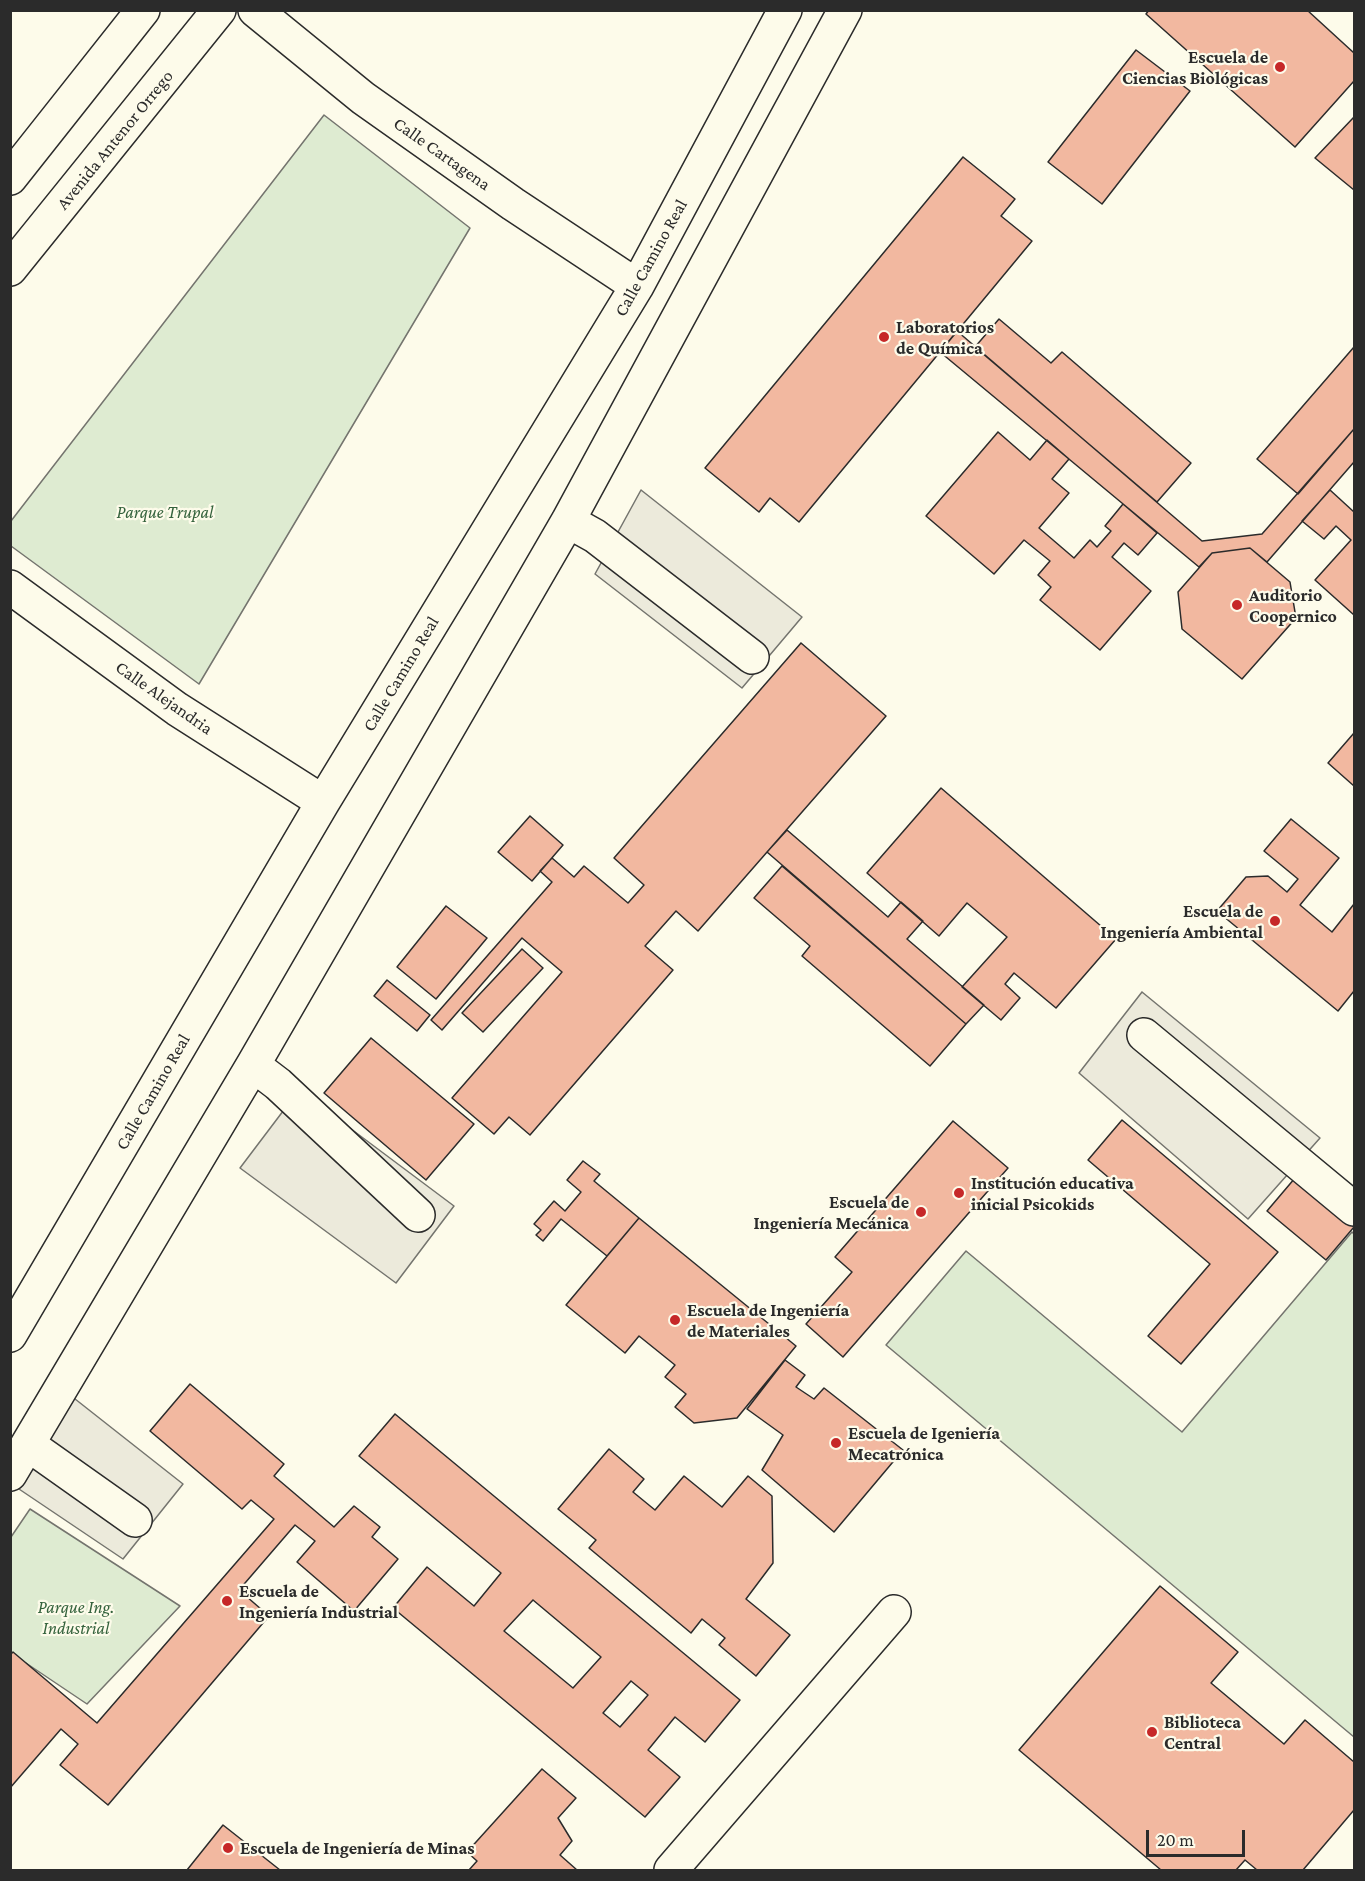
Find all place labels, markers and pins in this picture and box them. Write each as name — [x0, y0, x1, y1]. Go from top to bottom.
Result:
place label: Escuela de Ciencias Biológicas — [1122, 46, 1268, 88]
marker: Escuela de Ciencias Biológicas — [1273, 60, 1287, 74]
place label: Laboratorios de Química — [896, 316, 994, 358]
marker: Laboratorios de Química — [877, 330, 891, 344]
place label: Auditorio Coopernico — [1249, 584, 1337, 626]
marker: Auditorio Coopernico — [1230, 598, 1244, 612]
place label: Escuela de Ingeniería Ambiental — [1101, 900, 1263, 942]
marker: Escuela de Ingeniería Ambiental — [1268, 914, 1282, 928]
place label: Institución educativa inicial Psicokids — [971, 1172, 1134, 1214]
marker: Institución educativa inicial Psicokids — [952, 1186, 966, 1200]
place label: Escuela de Ingeniería Mecánica — [753, 1191, 909, 1234]
marker: Escuela de Ingeniería Mecánica — [914, 1205, 928, 1219]
place label: Escuela de Ingeniería de Materiales — [687, 1299, 849, 1342]
marker: Escuela de Ingeniería de Materiales — [668, 1313, 682, 1327]
place label: Escuela de Igeniería Mecatrónica — [848, 1422, 1000, 1464]
marker: Escuela de Igeniería Mecatrónica — [829, 1436, 843, 1450]
place label: Escuela de Ingeniería Industrial — [239, 1580, 398, 1622]
marker: Escuela de Ingeniería Industrial — [220, 1594, 234, 1608]
place label: Biblioteca Central — [1164, 1711, 1241, 1754]
marker: Biblioteca Central — [1145, 1725, 1159, 1739]
place label: Escuela de Ingeniería de Minas — [240, 1837, 475, 1859]
marker: Escuela de Ingeniería de Minas — [221, 1841, 235, 1855]

